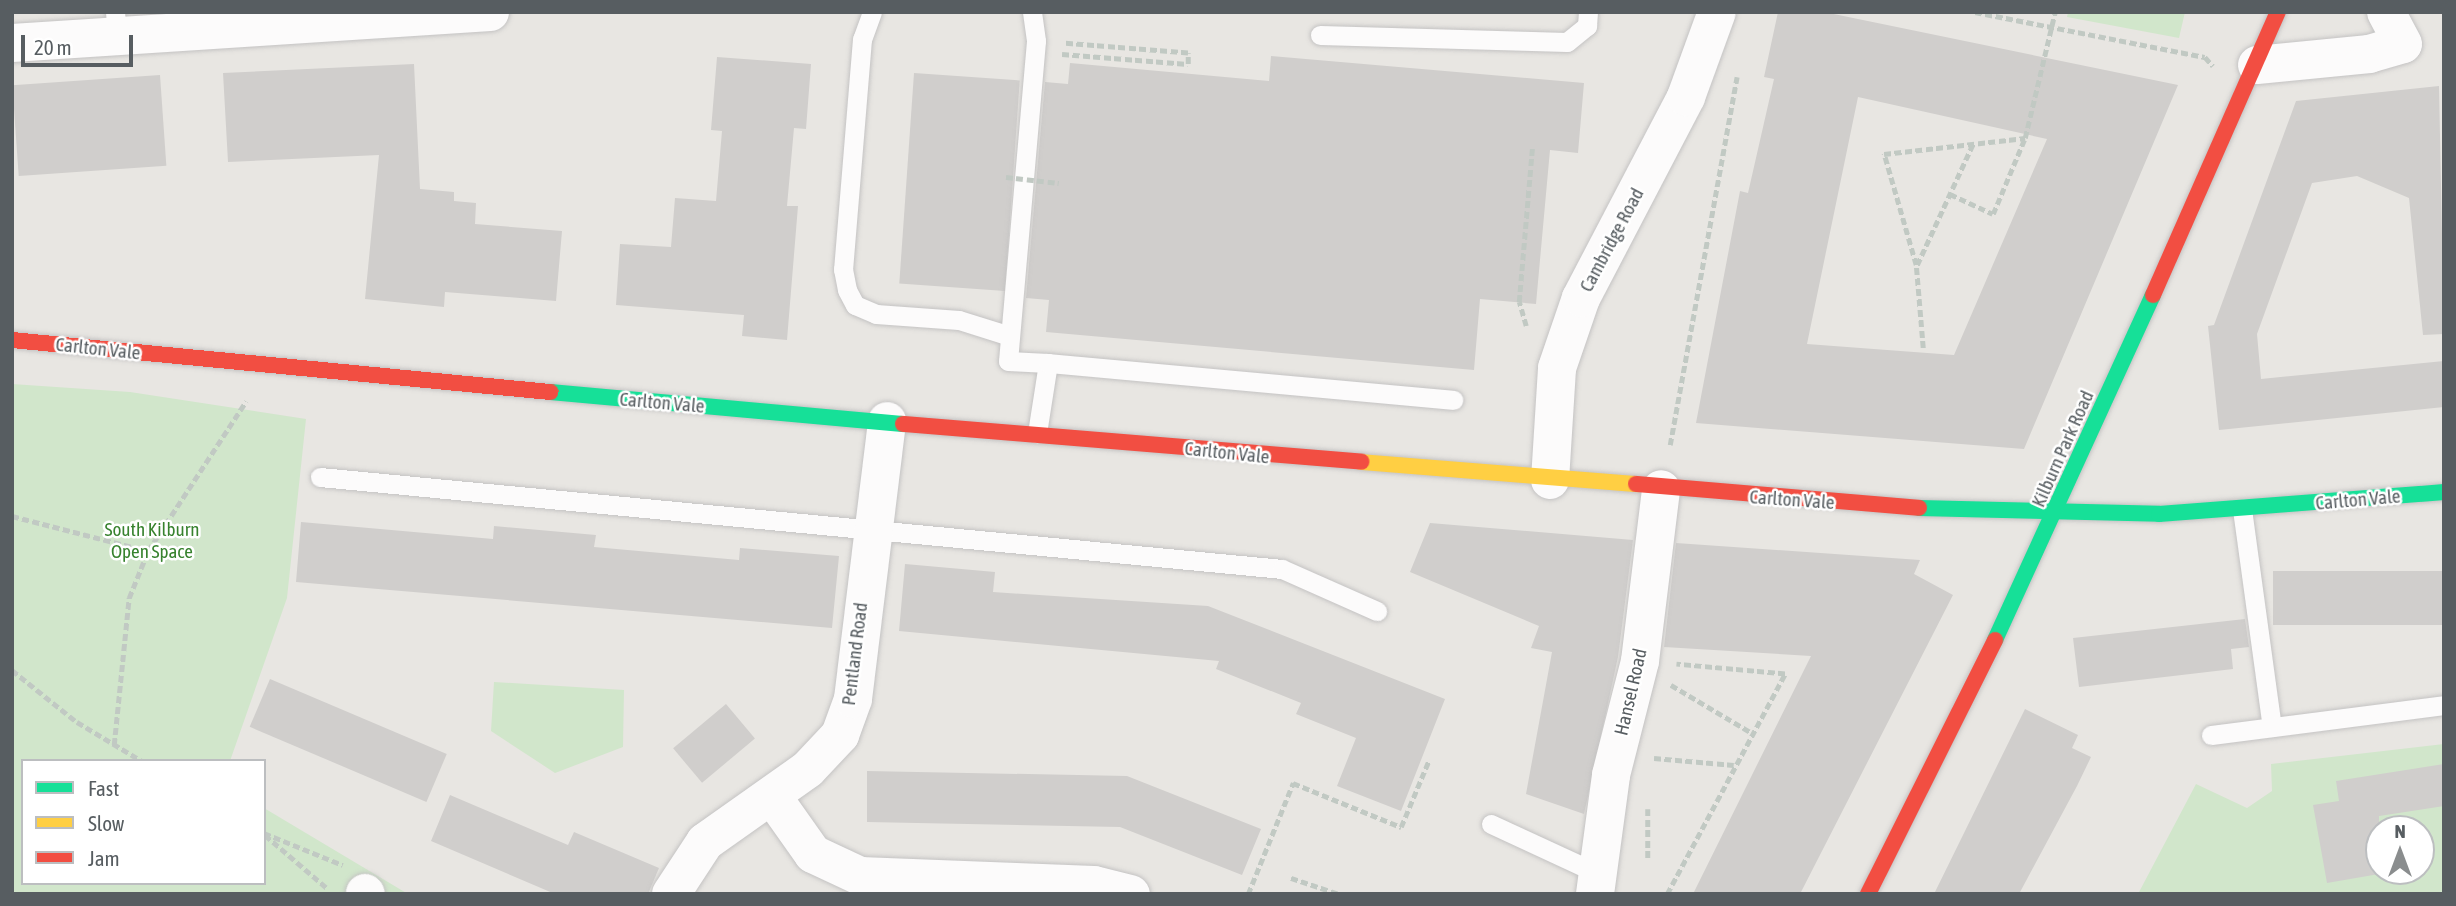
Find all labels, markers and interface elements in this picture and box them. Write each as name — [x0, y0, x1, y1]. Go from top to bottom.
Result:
scale bar — [24, 21, 136, 65]
text: 20 m — [34, 35, 72, 59]
street label: Cambridge Road — [1575, 184, 1649, 296]
street label: Carlton Vale — [54, 333, 142, 365]
street label: Kilburn Park Road — [2027, 387, 2099, 511]
street label: Carlton Vale — [619, 388, 705, 418]
street label: Carlton Vale — [1183, 437, 1271, 469]
street label: Carlton Vale — [2315, 485, 2401, 515]
street label: Carlton Vale — [1749, 486, 1835, 514]
park label: South Kilburn Open Space — [104, 519, 200, 563]
street label: Pentland Road — [837, 601, 873, 707]
street label: Hansel Road — [1610, 646, 1652, 738]
legend — [21, 759, 266, 885]
text: Fast — [88, 776, 119, 800]
text: Slow — [88, 811, 124, 835]
north arrow — [2365, 815, 2435, 885]
text: N — [2394, 820, 2406, 842]
text: Jam — [88, 846, 120, 870]

